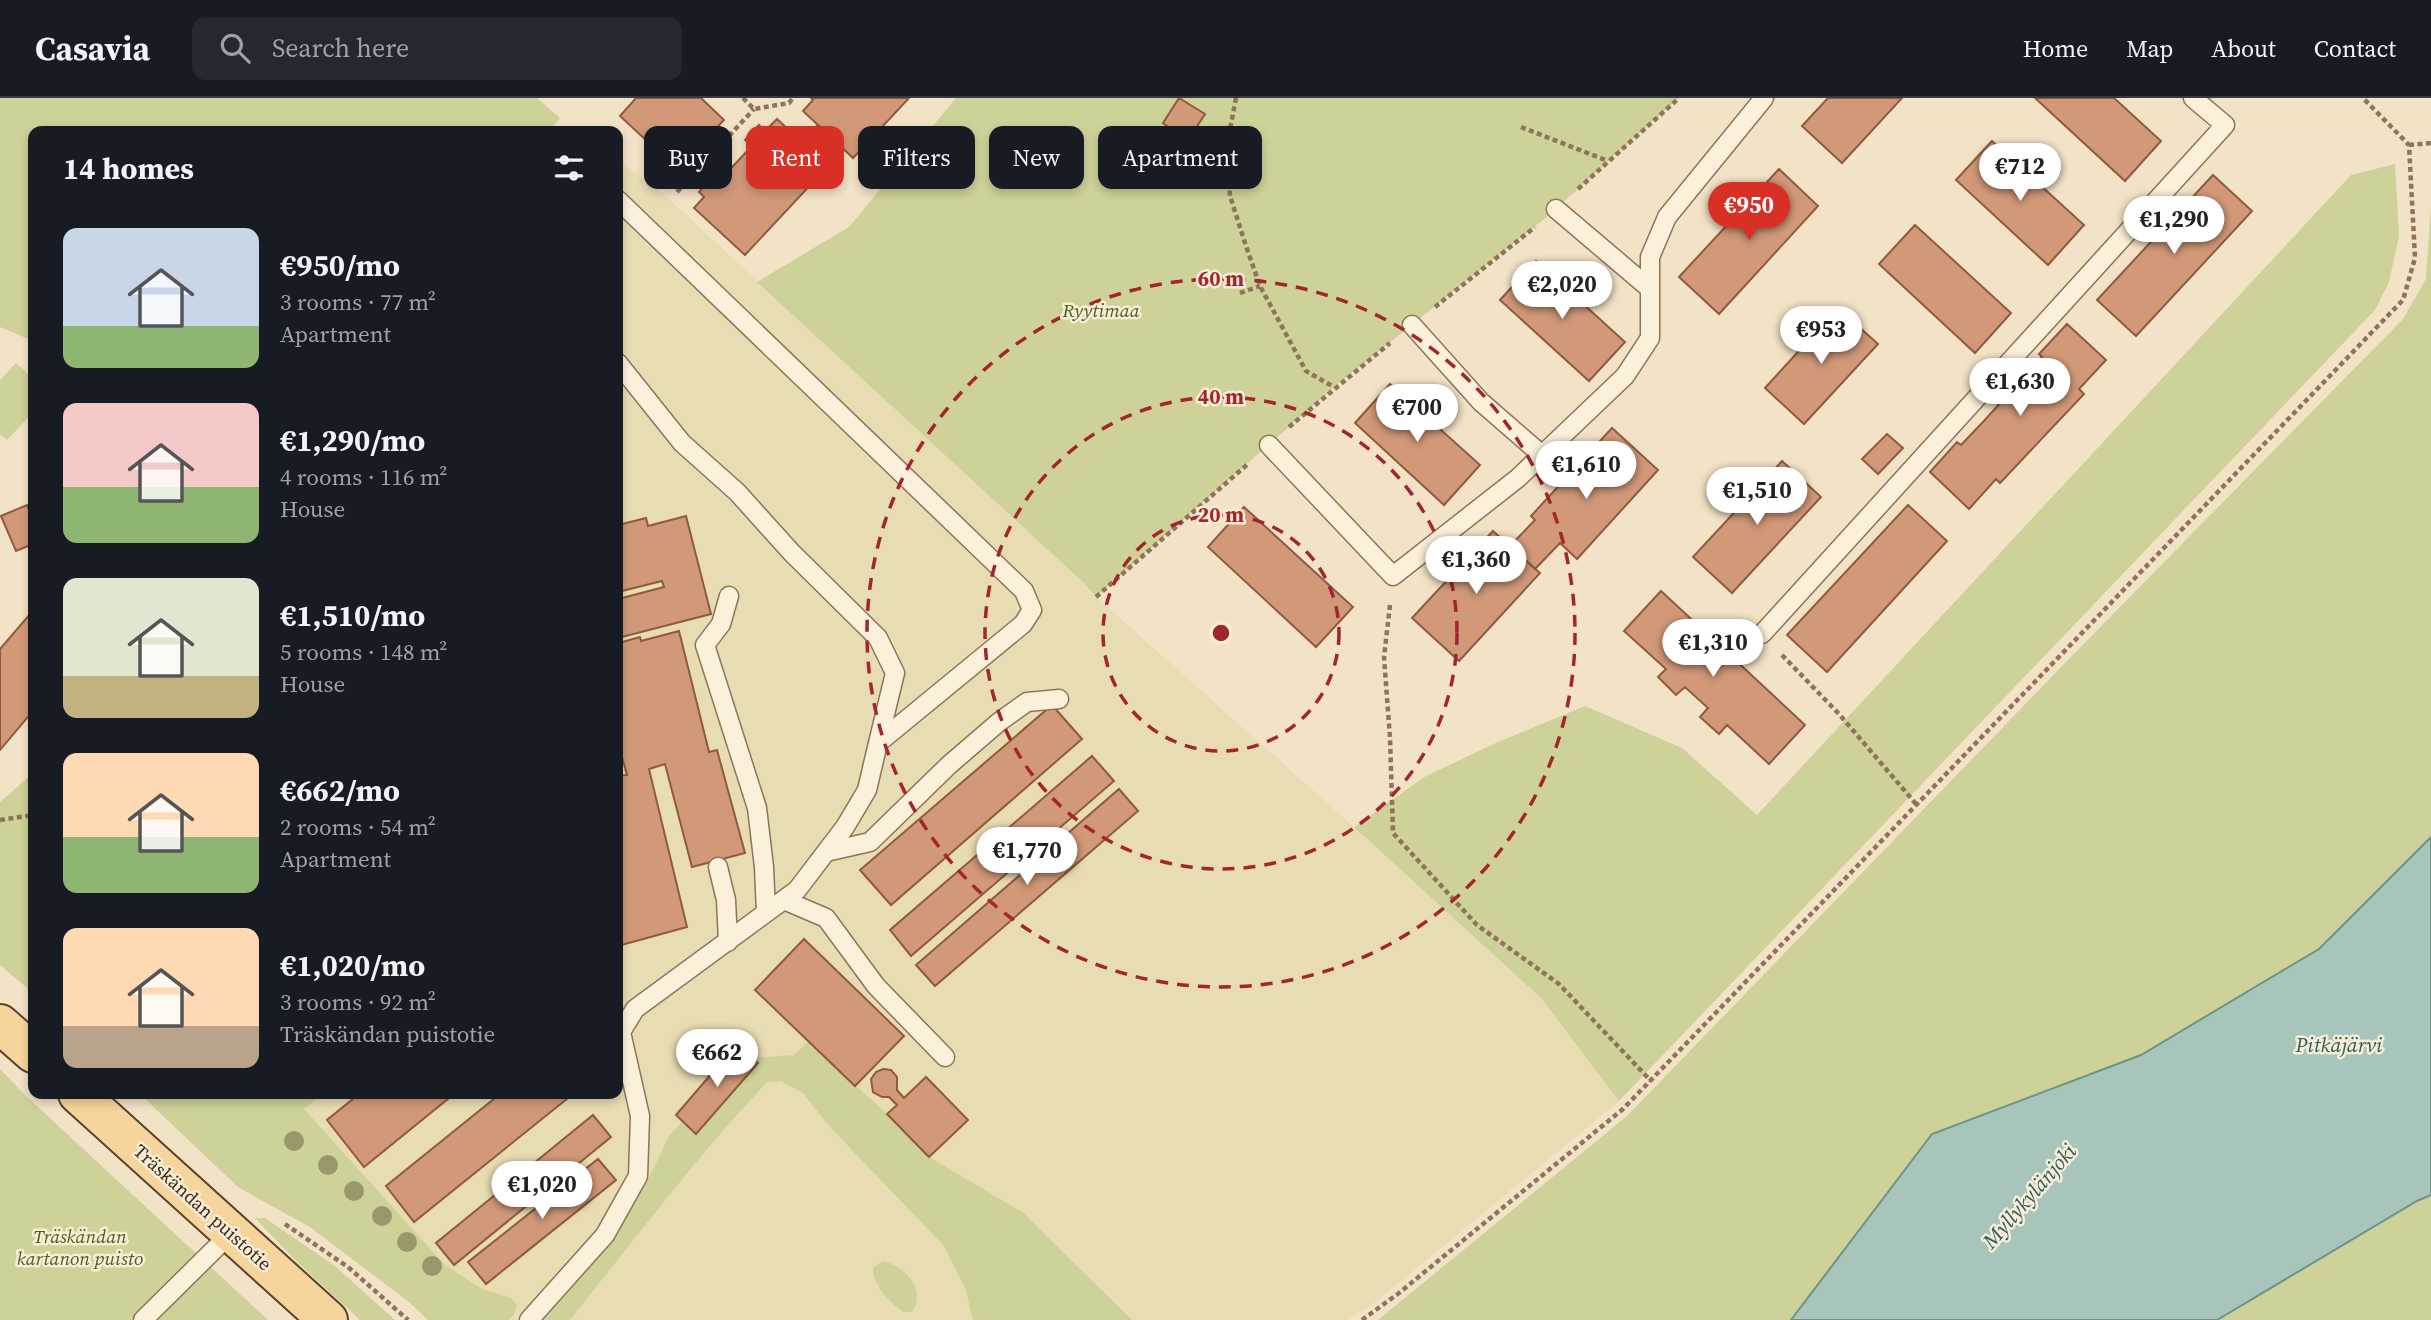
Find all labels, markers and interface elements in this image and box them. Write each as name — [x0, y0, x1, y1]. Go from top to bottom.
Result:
search box — [192, 17, 682, 80]
text: Casavia — [35, 26, 150, 71]
icon: search — [216, 29, 254, 67]
text: Search here — [272, 30, 409, 66]
text: Home — [2023, 32, 2088, 65]
text: Map — [2126, 32, 2173, 65]
text: About — [2211, 32, 2276, 65]
text: Contact — [2314, 32, 2396, 65]
chip: Buy — [644, 126, 732, 189]
chip: Rent — [746, 126, 844, 189]
chip: Filters — [858, 126, 975, 189]
chip: New — [989, 126, 1084, 189]
chip: Apartment — [1098, 126, 1262, 189]
pin: €712 — [1979, 144, 2061, 203]
text: 14 homes — [63, 148, 194, 189]
icon: filters — [550, 149, 588, 187]
text: €712 — [1995, 150, 2045, 182]
pin: €950 — [1708, 183, 1790, 242]
text: €950 — [1724, 189, 1774, 221]
pin: €1,290 — [2117, 197, 2231, 256]
text: €1,290 — [2139, 203, 2209, 235]
text: €950/mo — [280, 245, 400, 286]
icon: home — [119, 256, 203, 340]
pin: €2,020 — [1505, 262, 1619, 321]
text: 60 m — [1198, 264, 1244, 293]
text: €2,020 — [1527, 268, 1597, 300]
text: 3 rooms · 77 m² — [280, 286, 436, 318]
park label: Ryytimaa — [1061, 297, 1140, 323]
pin: €953 — [1780, 306, 1862, 366]
text: €953 — [1796, 313, 1846, 345]
text: Apartment — [280, 318, 391, 350]
pin: €1,630 — [1963, 358, 2077, 418]
text: €1,630 — [1985, 365, 2055, 397]
text: 40 m — [1198, 382, 1244, 411]
pin: €700 — [1376, 384, 1458, 444]
text: €700 — [1392, 391, 1442, 423]
text: €1,290/mo — [280, 420, 425, 461]
icon: home — [119, 431, 203, 515]
pin: €1,610 — [1529, 442, 1643, 501]
text: €1,610 — [1551, 448, 1621, 480]
text: 4 rooms · 116 m² — [280, 461, 447, 493]
pin: €1,510 — [1700, 468, 1814, 527]
text: €1,510 — [1722, 474, 1792, 506]
text: House — [280, 493, 345, 525]
text: 20 m — [1198, 500, 1244, 529]
pin: €1,360 — [1419, 536, 1533, 596]
text: €1,360 — [1441, 543, 1511, 575]
text: €1,510/mo — [280, 595, 425, 636]
icon: home — [119, 606, 203, 690]
pin: €1,310 — [1656, 620, 1770, 679]
centre of rings — [1209, 621, 1233, 645]
text: €1,310 — [1678, 626, 1748, 658]
text: 5 rooms · 148 m² — [280, 636, 447, 668]
text: House — [280, 668, 345, 700]
text: €662/mo — [280, 770, 400, 811]
icon: home — [119, 781, 203, 865]
text: 2 rooms · 54 m² — [280, 811, 436, 843]
pin: €1,770 — [970, 828, 1084, 887]
text: €1,770 — [992, 834, 1062, 866]
text: Apartment — [280, 843, 391, 875]
text: €1,020/mo — [280, 945, 425, 986]
icon: home — [119, 956, 203, 1040]
text: 3 rooms · 92 m² — [280, 986, 436, 1018]
text: Träskändan puistotie — [280, 1018, 495, 1050]
pin: €662 — [676, 1030, 758, 1089]
water label: Pitkäjärvi — [2294, 1030, 2383, 1059]
text: €662 — [692, 1036, 742, 1068]
water label: Myllykylänjoki — [1975, 1137, 2083, 1255]
street label: Träskändan puistotie — [128, 1138, 278, 1276]
pin: €1,020 — [485, 1162, 599, 1221]
text: €1,020 — [507, 1168, 577, 1200]
park label: Träskändan kartanon puisto — [17, 1223, 143, 1271]

